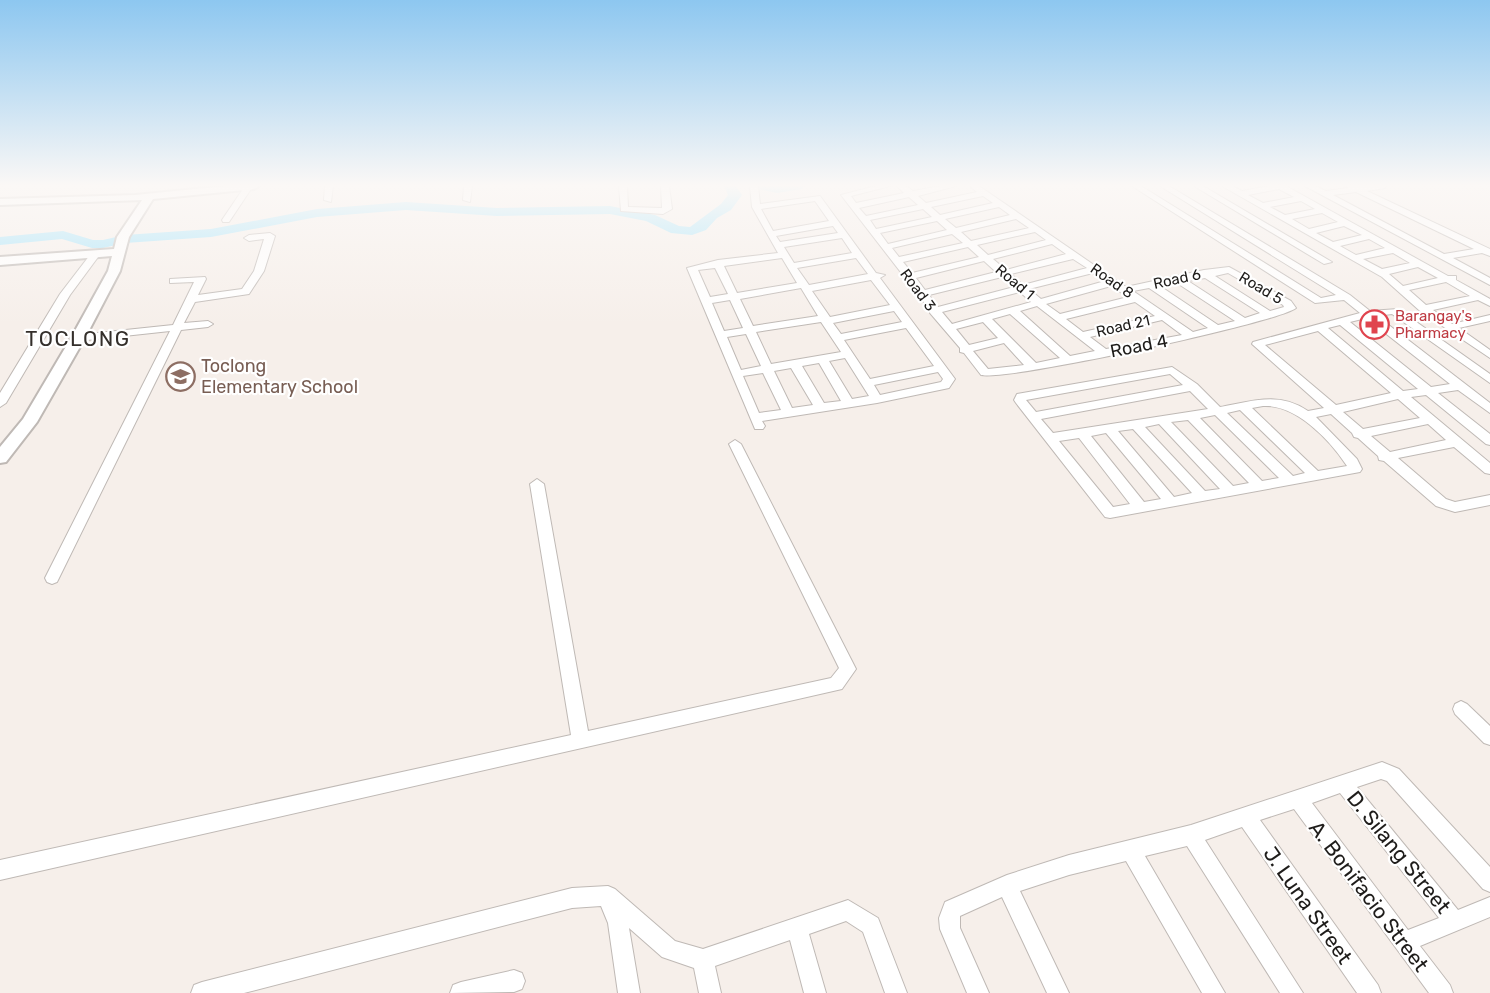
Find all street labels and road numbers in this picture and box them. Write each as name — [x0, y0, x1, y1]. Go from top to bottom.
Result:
street label: Road 1 — [992, 260, 1038, 304]
street label: Road 8 — [1087, 260, 1137, 302]
street label: Road 3 — [896, 265, 940, 315]
street label: Road 6 — [1152, 265, 1202, 293]
street label: Road 5 — [1236, 268, 1286, 308]
street label: Road 21 — [1094, 311, 1152, 341]
street label: Road 4 — [1108, 330, 1170, 362]
street label: D. Silang Street — [1342, 786, 1456, 918]
street label: A. Bonifacio Street — [1304, 816, 1434, 976]
street label: J. Luna Street — [1258, 841, 1358, 969]

